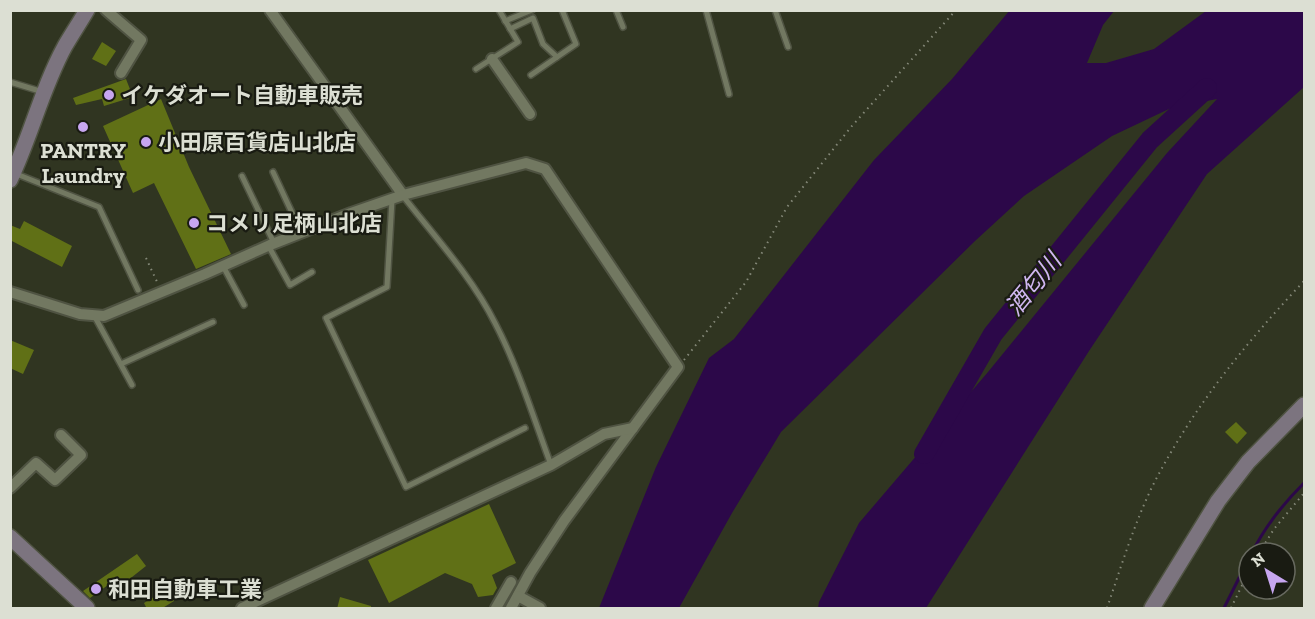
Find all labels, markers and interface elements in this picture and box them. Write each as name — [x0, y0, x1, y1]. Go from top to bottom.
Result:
place label: イケダオート自動車販売 — [121, 82, 363, 109]
marker: イケダオート自動車販売 — [102, 88, 116, 102]
marker: PANTRY Laundry — [76, 120, 90, 134]
place label: 小田原百貨店山北店 — [158, 129, 356, 156]
marker: 小田原百貨店山北店 — [139, 135, 153, 149]
place label: PANTRY Laundry — [40, 137, 126, 189]
place label: コメリ足柄山北店 — [206, 210, 382, 237]
marker: コメリ足柄山北店 — [187, 216, 201, 230]
water label: 酒匂川 — [999, 245, 1069, 321]
north arrow — [1237, 541, 1297, 601]
text: N — [1247, 548, 1269, 571]
place label: 和田自動車工業 — [108, 576, 262, 603]
marker: 和田自動車工業 — [89, 582, 103, 596]

